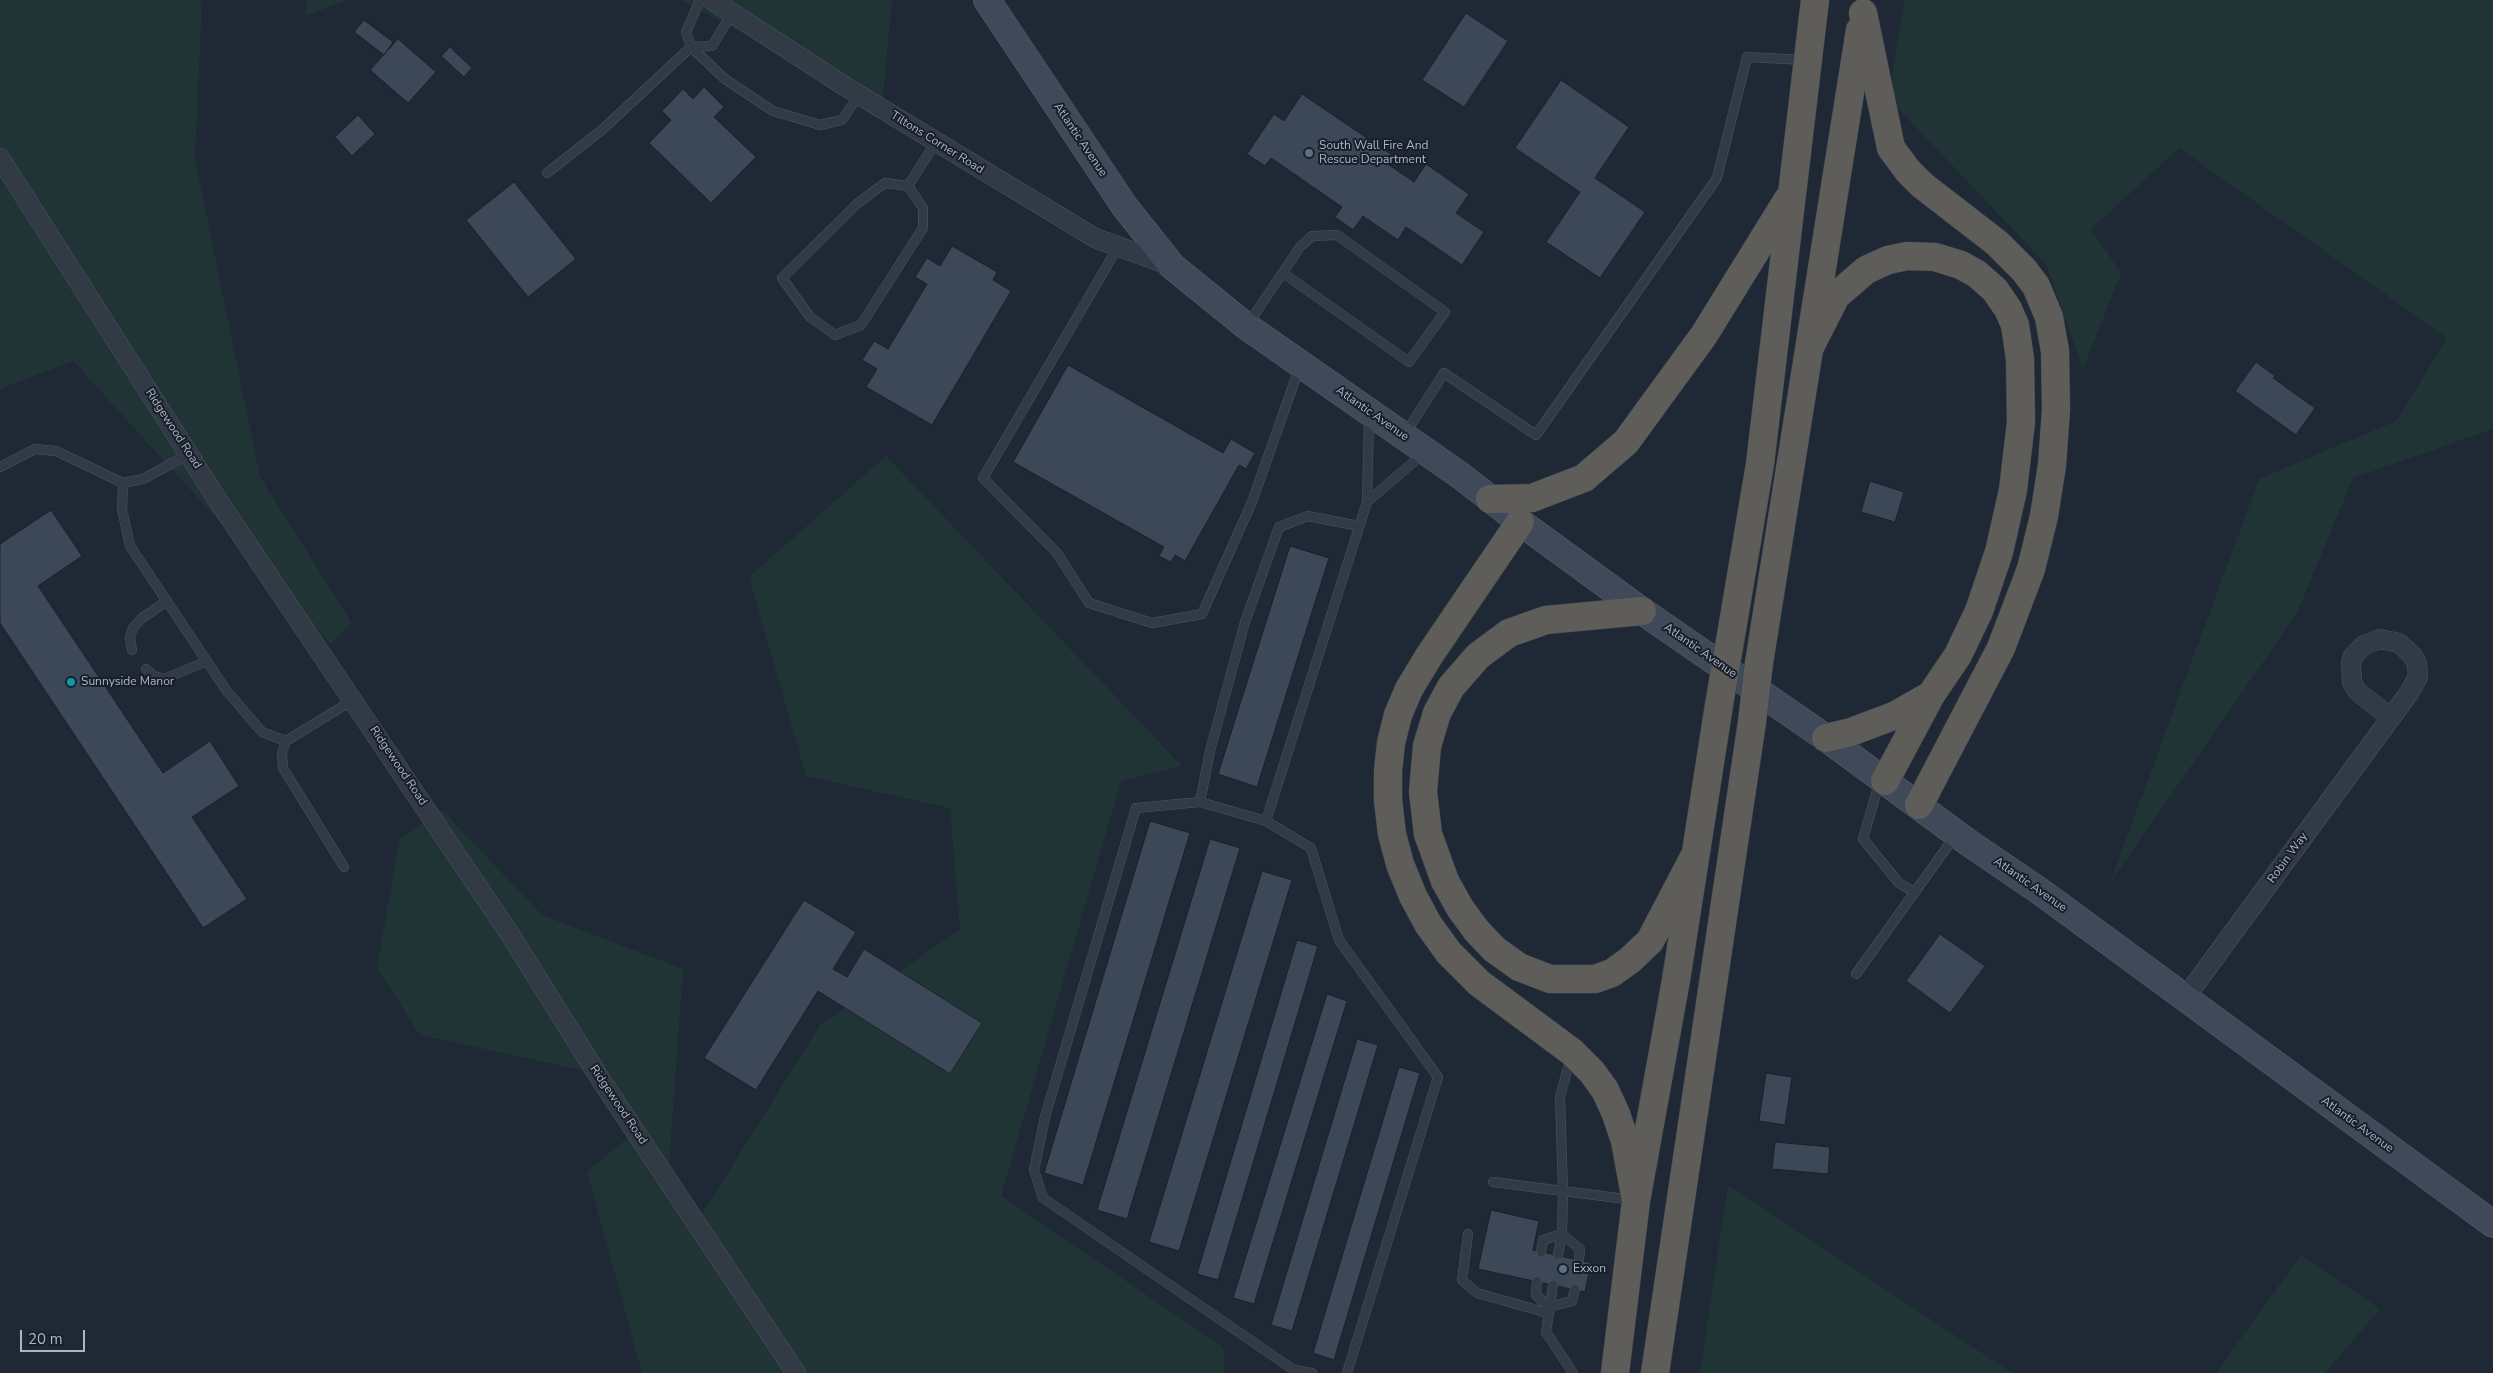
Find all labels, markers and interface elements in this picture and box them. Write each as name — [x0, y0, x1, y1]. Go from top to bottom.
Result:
street label: Atlantic Avenue — [1050, 100, 1110, 180]
street label: Tiltons Corner Road — [888, 109, 986, 177]
place label: South Wall Fire And Rescue Department — [1319, 139, 1429, 167]
marker: South Wall Fire And Rescue Department — [1303, 147, 1315, 159]
street label: Atlantic Avenue — [1333, 383, 1411, 445]
street label: Ridgewood Road — [142, 386, 204, 472]
street label: Atlantic Avenue — [1661, 620, 1739, 682]
place label: Sunnyside Manor — [81, 675, 174, 689]
marker: Sunnyside Manor — [65, 676, 77, 688]
street label: Ridgewood Road — [366, 724, 430, 808]
street label: Robin Way — [2265, 830, 2311, 886]
street label: Atlantic Avenue — [1991, 854, 2069, 916]
street label: Ridgewood Road — [586, 1063, 650, 1147]
street label: Atlantic Avenue — [2318, 1094, 2396, 1156]
place label: Exxon — [1573, 1262, 1606, 1276]
marker: Exxon — [1557, 1263, 1569, 1275]
scale bar — [22, 1320, 88, 1352]
text: 20 m — [28, 1329, 63, 1349]

